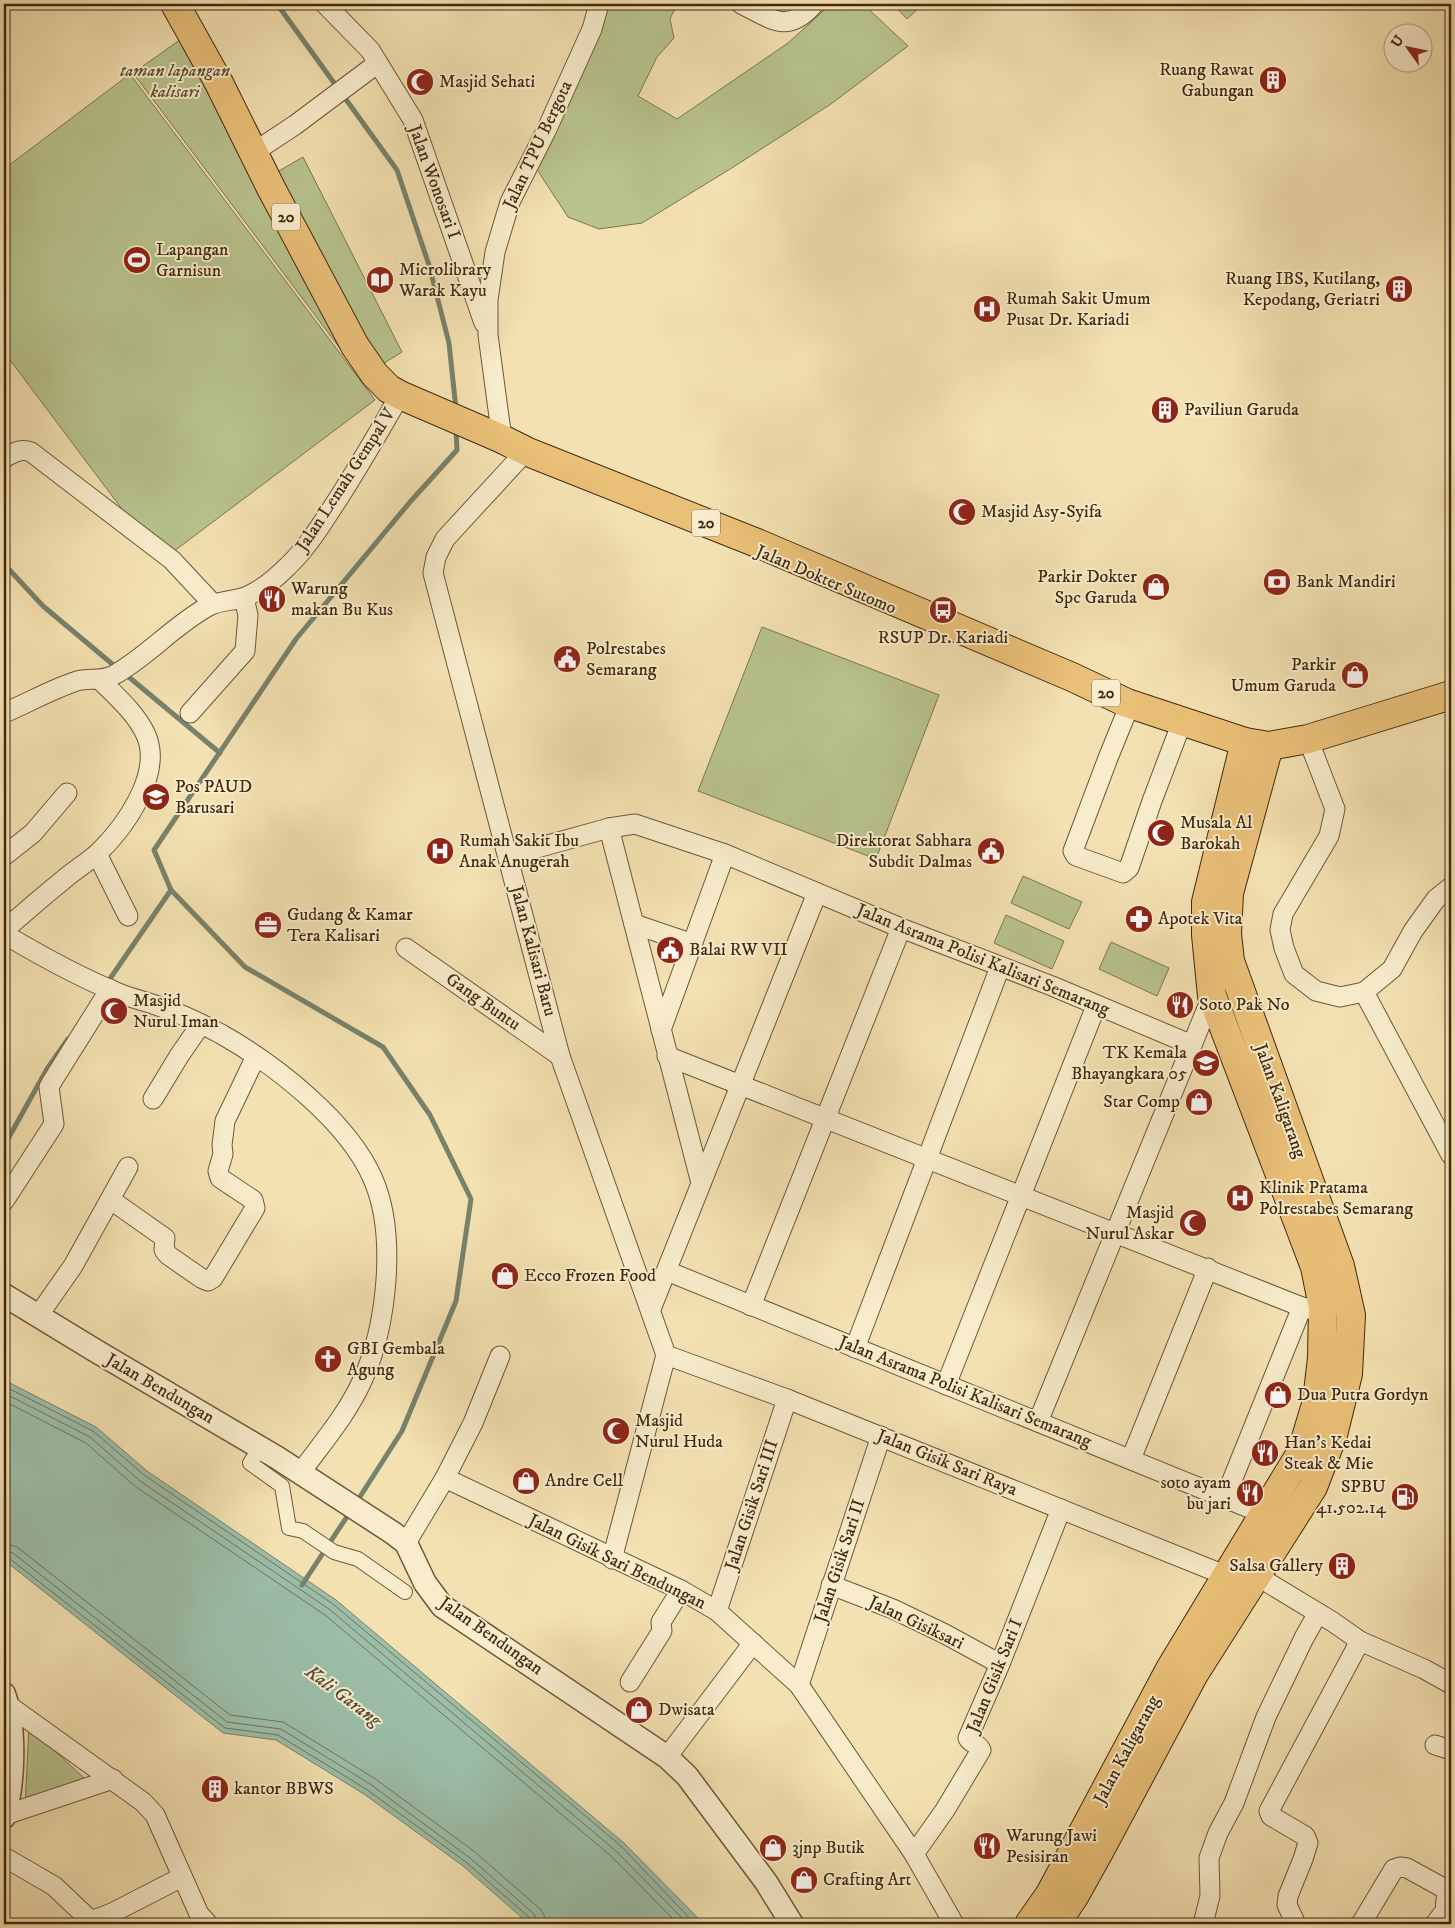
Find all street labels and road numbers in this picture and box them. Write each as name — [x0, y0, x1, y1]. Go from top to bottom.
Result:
street label: Jalan TPU Bergota — [498, 77, 578, 215]
street label: Jalan Wonosari I — [403, 120, 465, 242]
road number: 20 — [272, 203, 300, 230]
street label: Jalan Lemah Gempal V — [290, 404, 401, 558]
road number: 20 — [692, 509, 720, 536]
street label: Jalan Dokter Sutomo — [751, 540, 900, 620]
road number: 20 — [1092, 680, 1120, 706]
street label: Jalan Kalisari Baru — [504, 881, 561, 1019]
street label: Jalan Asrama Polisi Kalisari Semarang — [852, 898, 1113, 1021]
street label: Gang Buntu — [441, 968, 525, 1036]
street label: Jalan Kaligarang — [1248, 1039, 1311, 1161]
street label: Jalan Asrama Polisi Kalisari Semarang — [834, 1330, 1095, 1453]
street label: Jalan Bendungan — [100, 1348, 219, 1429]
street label: Jalan Gisik Sari Raya — [872, 1424, 1021, 1501]
street label: Jalan Gisik Sari III — [720, 1437, 783, 1575]
street label: Jalan Gisik Sari II — [809, 1496, 870, 1627]
street label: Jalan Gisik Sari Bendungan — [523, 1509, 710, 1615]
street label: Jalan Bendungan — [433, 1591, 548, 1680]
street label: Jalan Gisiksari — [863, 1591, 967, 1655]
street label: Jalan Gisik Sari I — [961, 1616, 1028, 1738]
street label: Jalan Kaligarang — [1088, 1692, 1165, 1810]

